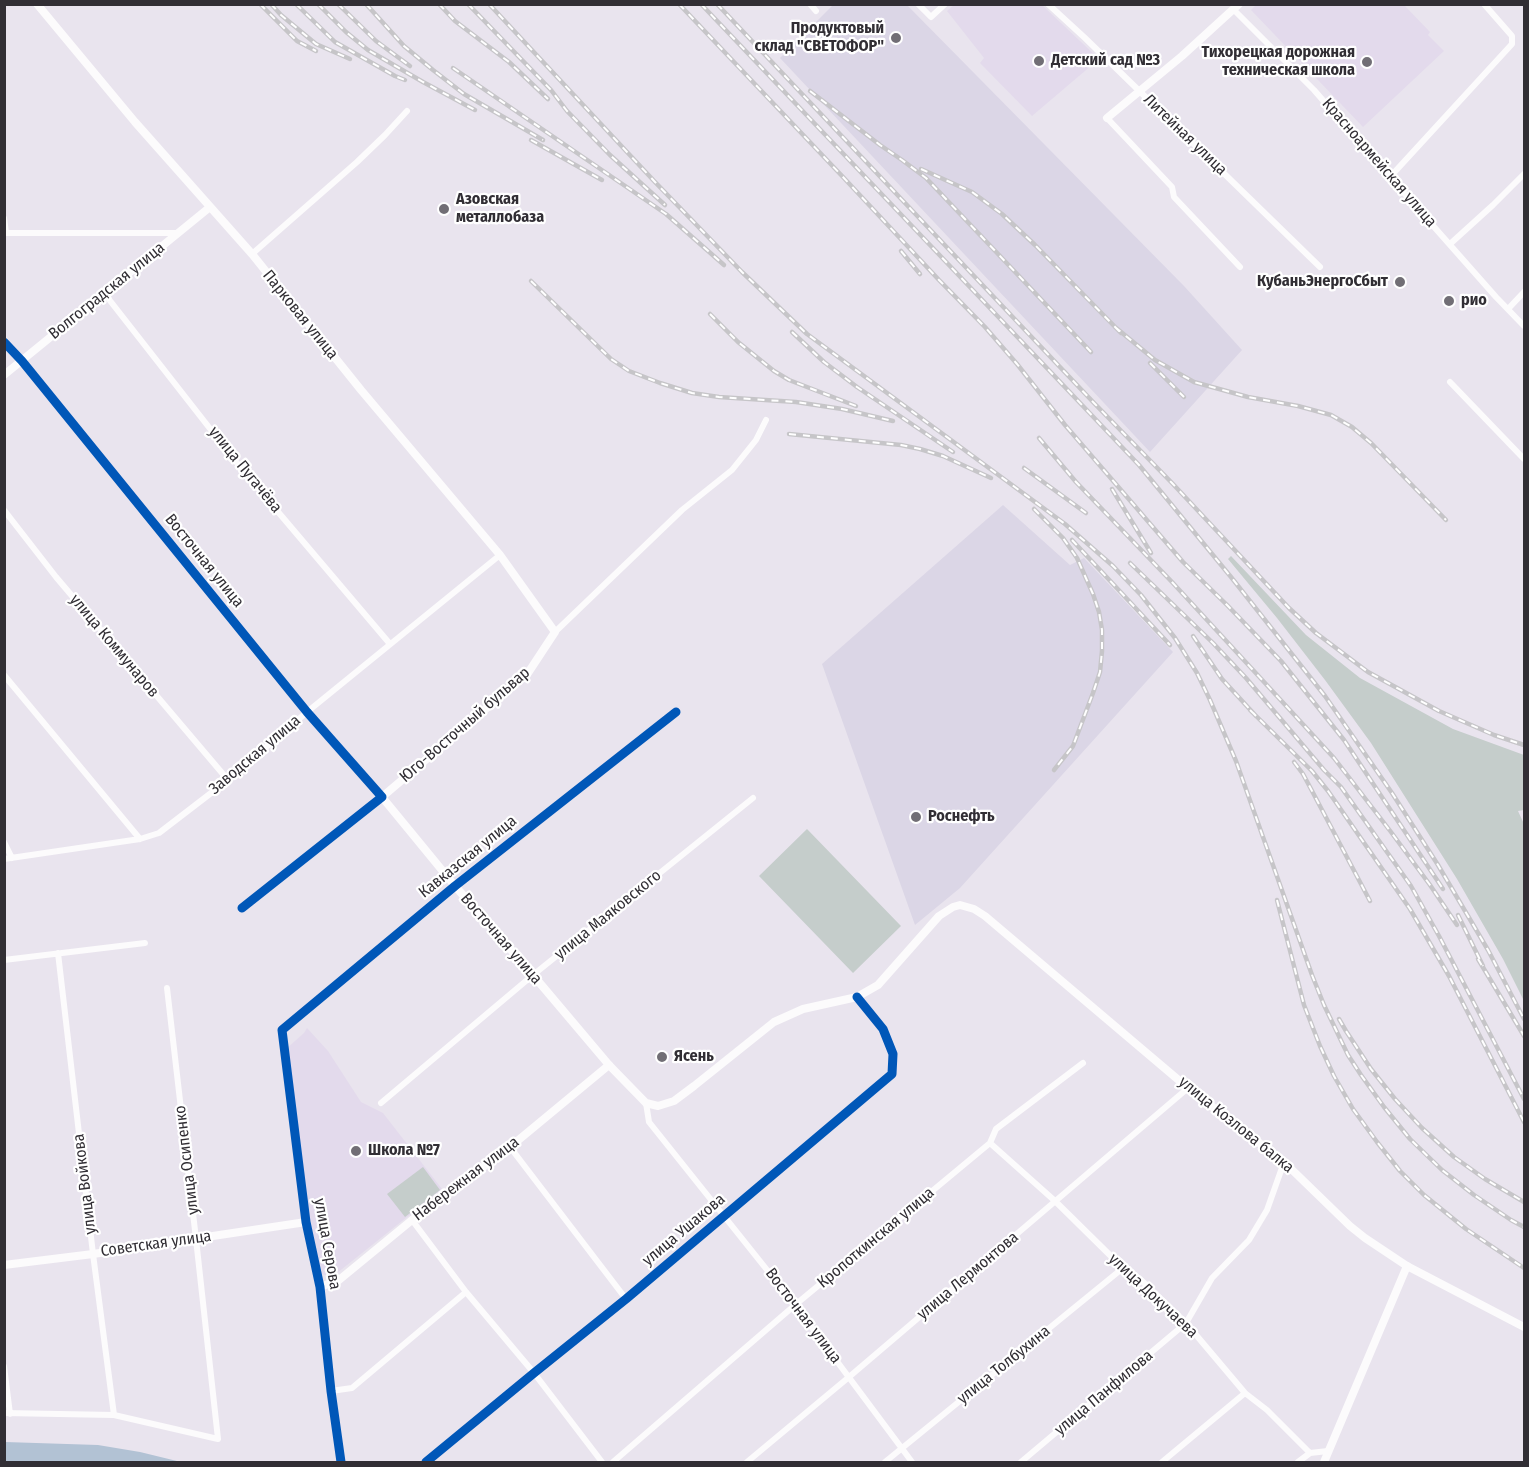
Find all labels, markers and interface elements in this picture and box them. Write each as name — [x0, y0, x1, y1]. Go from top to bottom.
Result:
place label: Продуктовый склад "СВЕТОФОР" — [754, 19, 884, 57]
marker: Продуктовый склад "СВЕТОФОР" — [889, 31, 903, 45]
place label: Тихорецкая дорожная техническая школа — [1202, 43, 1355, 81]
place label: Детский сад №3 — [1051, 51, 1160, 71]
marker: Детский сад №3 — [1032, 54, 1046, 68]
marker: Тихорецкая дорожная техническая школа — [1360, 55, 1374, 69]
street label: Литейная улица — [1139, 90, 1231, 180]
street label: Красноармейская улица — [1318, 95, 1440, 231]
place label: Азовская металлобаза — [456, 190, 544, 228]
marker: Азовская металлобаза — [437, 202, 451, 216]
street label: Волгоградская улица — [45, 238, 169, 344]
street label: Парковая улица — [258, 266, 342, 364]
place label: КубаньЭнергоСбыт — [1257, 272, 1388, 292]
marker: КубаньЭнергоСбыт — [1393, 275, 1407, 289]
place label: рио — [1461, 291, 1487, 311]
marker: рио — [1442, 294, 1456, 308]
street label: улица Пугачёва — [204, 423, 286, 517]
street label: Восточная улица — [160, 510, 248, 612]
street label: улица Коммунаров — [65, 591, 163, 701]
street label: Юго-Восточный бульвар — [396, 663, 534, 787]
street label: Заводская улица — [205, 711, 305, 799]
place label: Роснефть — [928, 807, 995, 827]
marker: Роснефть — [909, 810, 923, 824]
street label: Кавказская улица — [415, 812, 521, 902]
street label: улица Маяковского — [551, 866, 665, 964]
street label: Восточная улица — [456, 889, 546, 989]
place label: Ясень — [674, 1047, 714, 1067]
marker: Ясень — [655, 1050, 669, 1064]
street label: улица Козлова балка — [1175, 1073, 1297, 1177]
street label: улица Осипенко — [171, 1104, 203, 1216]
street label: улица Войкова — [69, 1133, 101, 1235]
street label: Набережная улица — [409, 1133, 523, 1225]
place label: Школа №7 — [368, 1141, 440, 1161]
marker: Школа №7 — [349, 1144, 363, 1158]
street label: Кропоткинская улица — [814, 1183, 938, 1293]
street label: улица Ушакова — [639, 1190, 729, 1270]
street label: улица Серова — [310, 1197, 344, 1291]
street label: Советская улица — [99, 1227, 213, 1261]
street label: улица Лермонтова — [913, 1228, 1023, 1324]
street label: улица Докучаева — [1104, 1250, 1202, 1342]
street label: Восточная улица — [761, 1264, 845, 1368]
street label: улица Толбухина — [954, 1322, 1054, 1408]
street label: улица Панфилова — [1051, 1346, 1157, 1440]

